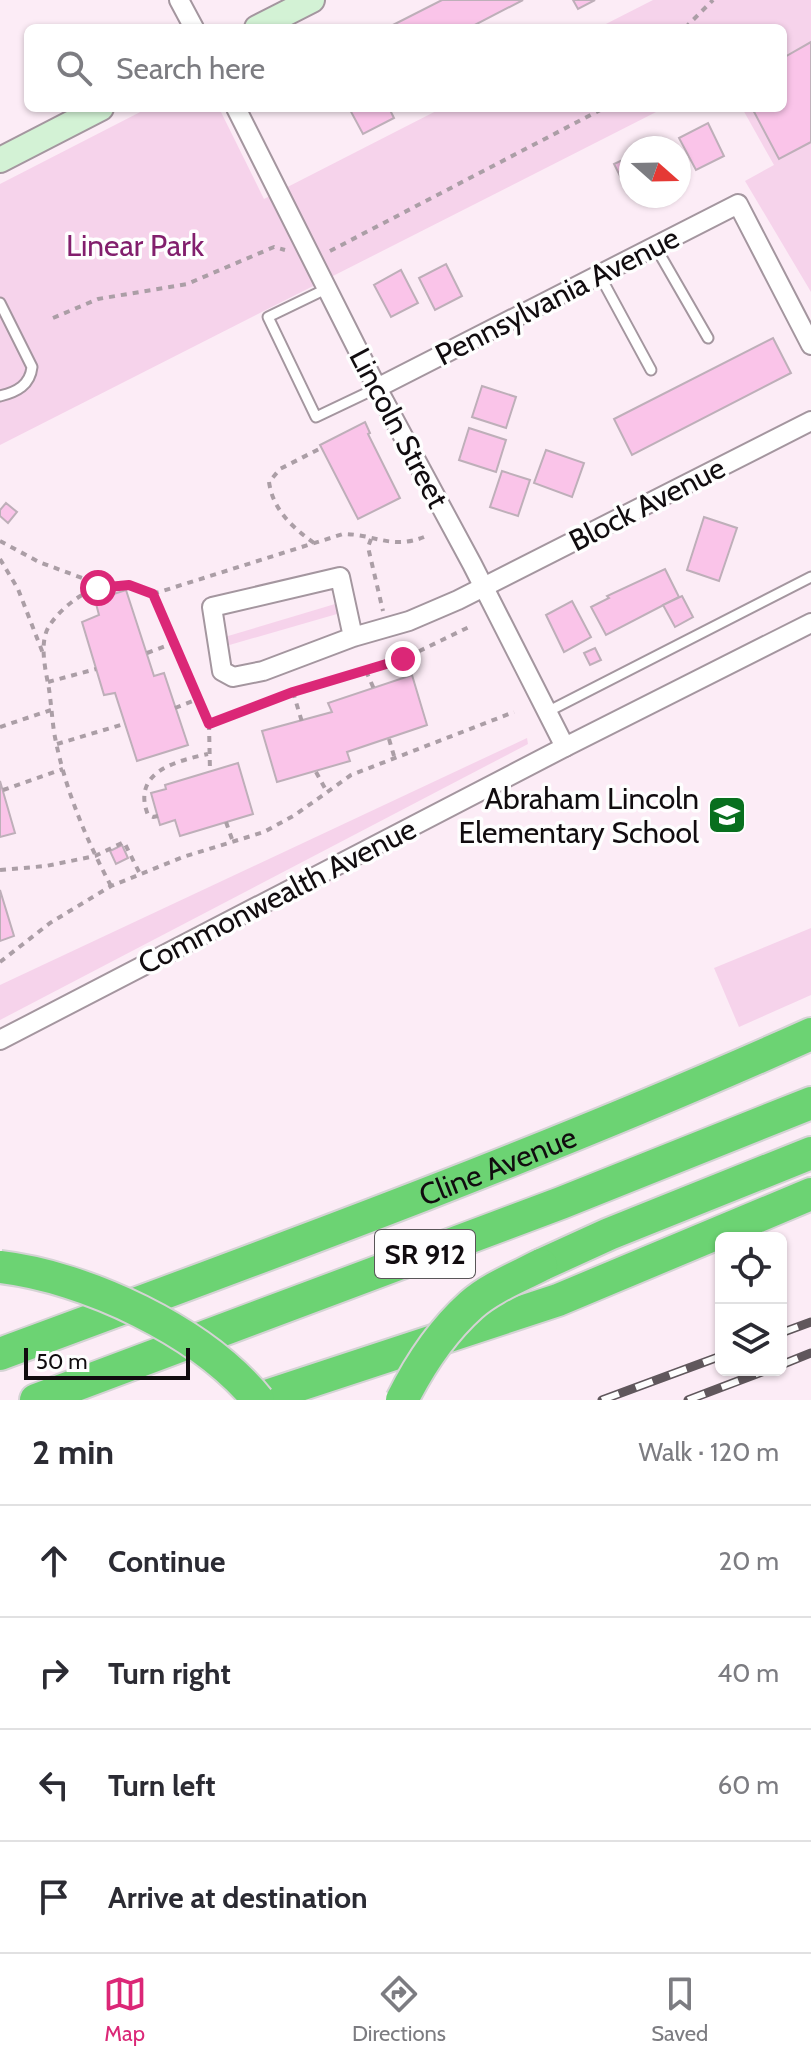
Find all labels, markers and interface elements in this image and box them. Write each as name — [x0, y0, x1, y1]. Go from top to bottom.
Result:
search box — [24, 24, 787, 112]
icon: search — [52, 46, 96, 90]
text: Search here — [116, 50, 265, 87]
north arrow — [619, 136, 691, 208]
street label: Pennsylvania Avenue — [429, 219, 685, 373]
park label: Linear Park — [66, 227, 205, 264]
street label: Lincoln Street — [341, 342, 457, 514]
street label: Block Avenue — [563, 449, 731, 559]
route start — [80, 570, 116, 606]
route end — [385, 641, 421, 677]
place label: Abraham Lincoln Elementary School — [459, 780, 699, 851]
school or university icon: Abraham Lincoln Elementary School — [706, 794, 748, 836]
street label: Commonwealth Avenue — [132, 810, 422, 982]
street label: Cline Avenue — [414, 1118, 582, 1213]
road number: SR 912 — [375, 1230, 475, 1278]
map controls — [715, 1232, 787, 1376]
button: locate — [715, 1232, 787, 1304]
button: layers — [715, 1304, 787, 1376]
scale bar — [24, 1344, 190, 1380]
text: 50 m — [36, 1348, 88, 1375]
text: 2 min — [32, 1431, 114, 1473]
text: Walk · 120 m — [638, 1436, 779, 1468]
icon: ahead — [32, 1539, 76, 1583]
text: Continue — [108, 1543, 225, 1580]
text: 20 m — [719, 1545, 779, 1577]
icon: right — [32, 1651, 76, 1695]
text: Turn right — [108, 1655, 231, 1692]
text: 40 m — [717, 1657, 779, 1689]
icon: left — [32, 1763, 76, 1807]
text: Turn left — [108, 1767, 216, 1804]
text: 60 m — [717, 1769, 779, 1801]
icon: arrive — [32, 1875, 76, 1919]
text: Arrive at destination — [108, 1879, 368, 1916]
tab: Map — [103, 1972, 147, 2047]
tab: Directions — [352, 1972, 446, 2047]
tab: Saved — [651, 1972, 708, 2047]

